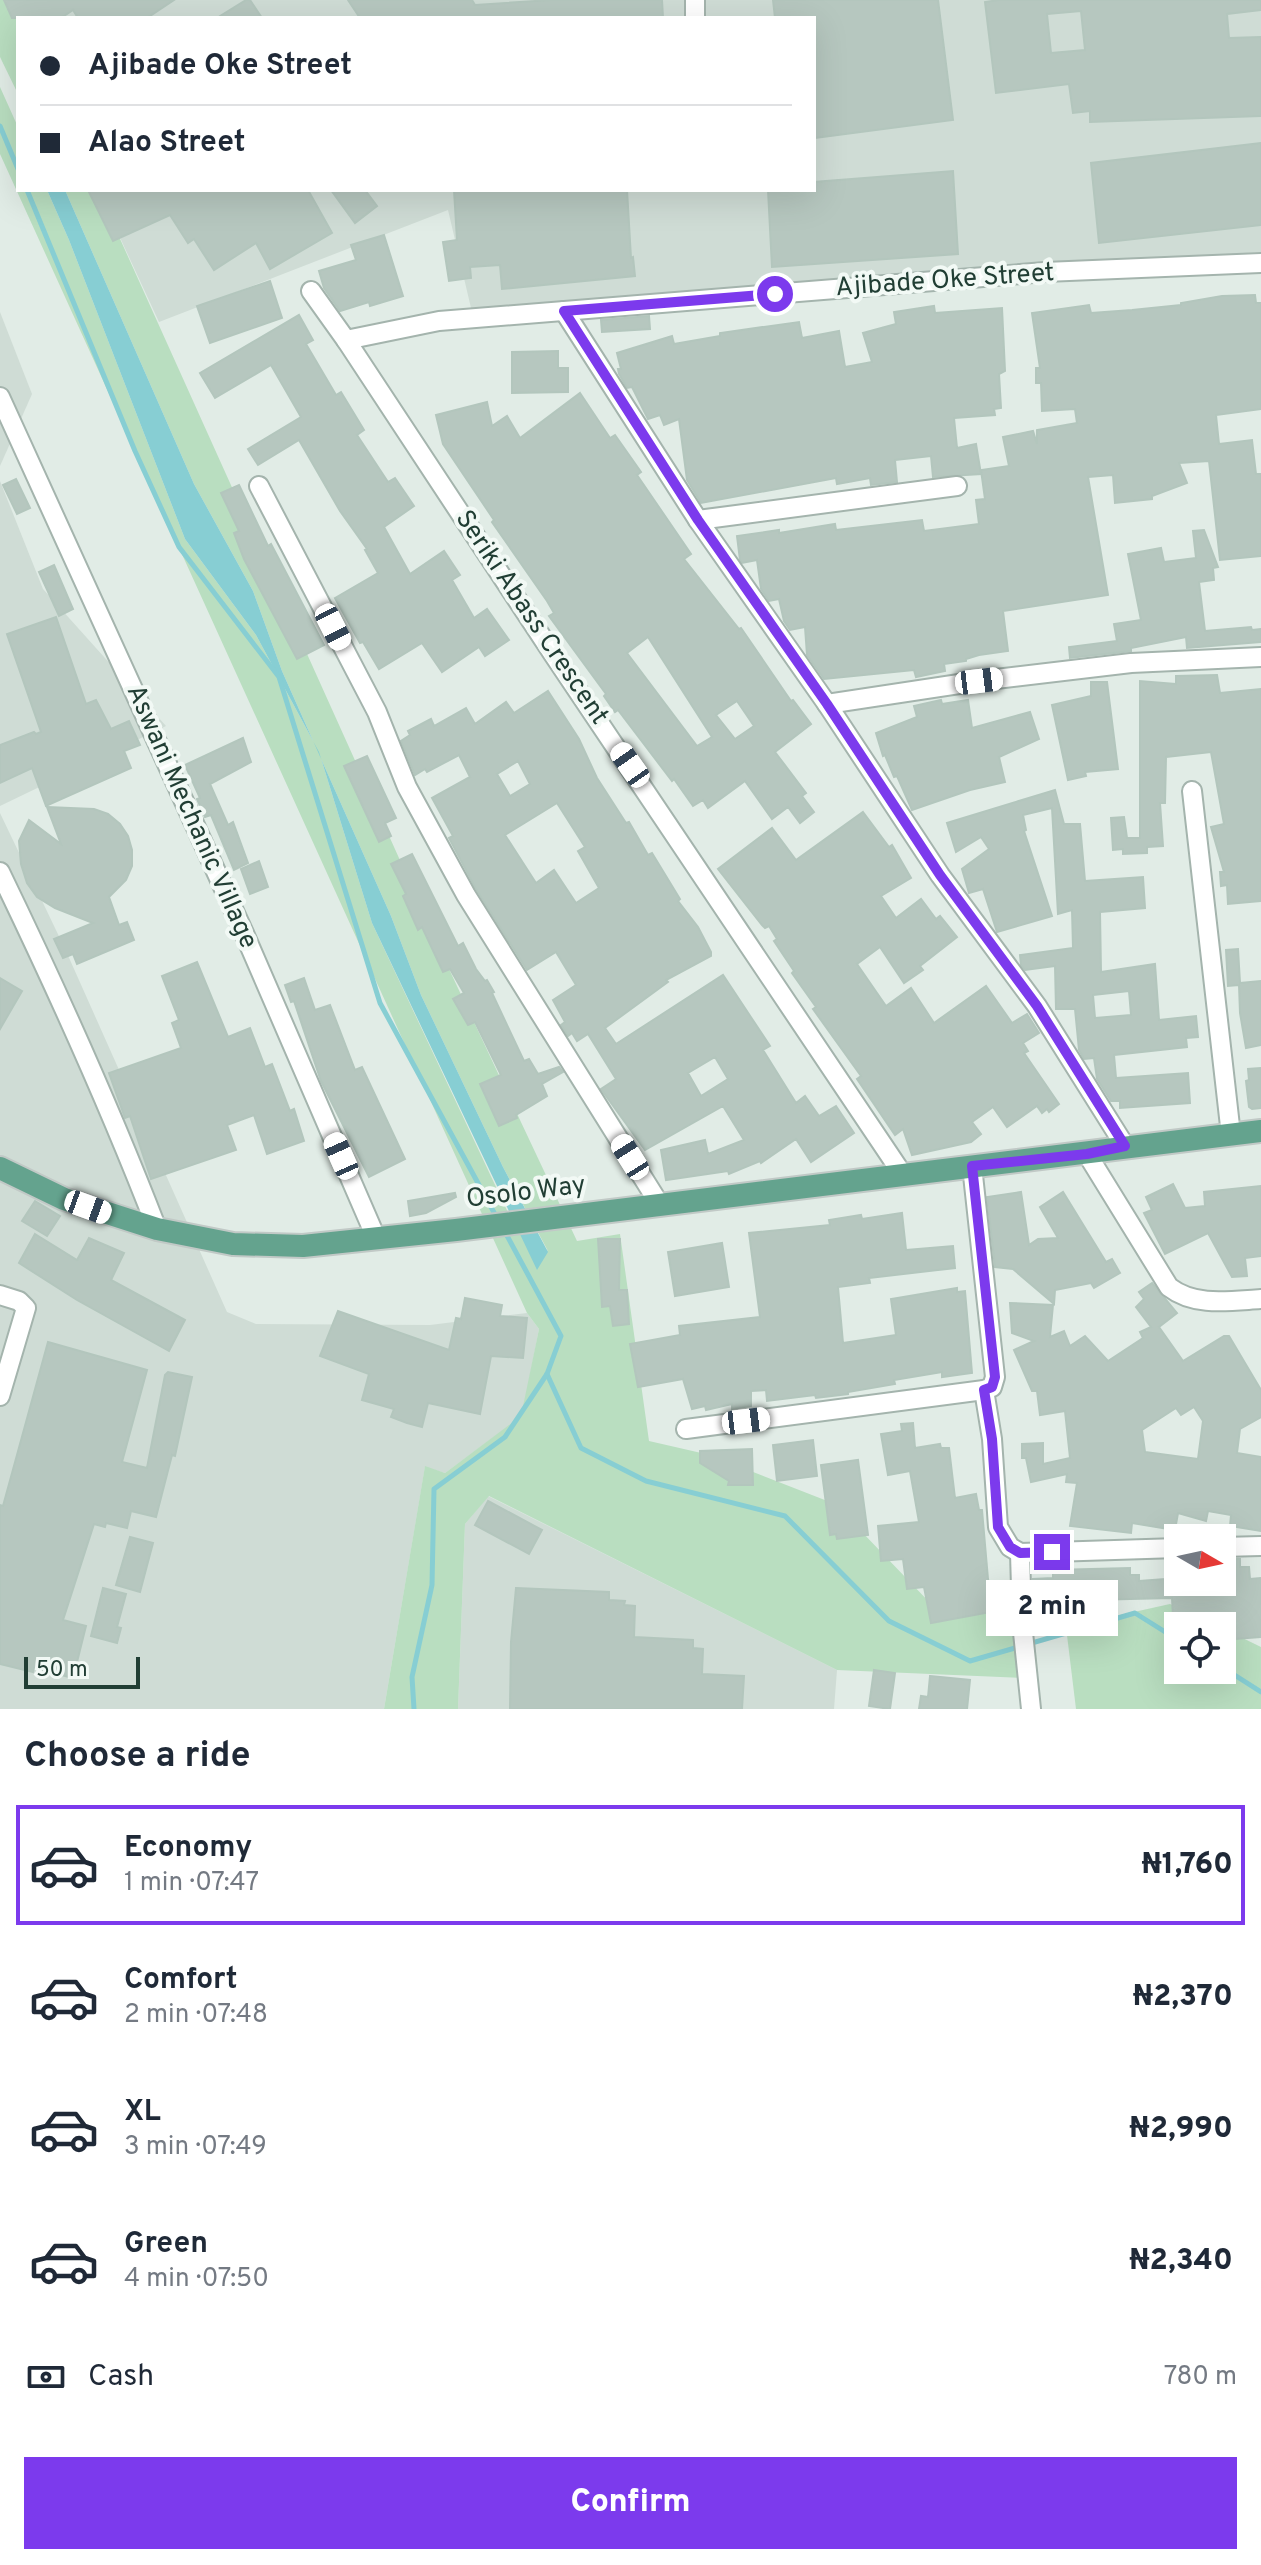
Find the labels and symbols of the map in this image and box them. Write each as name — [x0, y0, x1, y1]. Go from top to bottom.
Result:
street label: Ajibade Oke Street — [834, 257, 1056, 305]
route start — [757, 276, 793, 312]
street label: Seriki Abass Crescent — [447, 504, 615, 732]
car — [311, 600, 355, 654]
car — [954, 666, 1004, 696]
street label: Aswani Mechanic Village — [118, 680, 264, 954]
car — [606, 738, 654, 792]
car — [320, 1129, 362, 1183]
car — [607, 1130, 653, 1184]
street label: Osolo Way — [464, 1169, 588, 1217]
car — [61, 1188, 115, 1226]
car — [721, 1406, 771, 1436]
north arrow — [1164, 1524, 1236, 1596]
route end — [1034, 1534, 1070, 1570]
callout: 2 min — [986, 1580, 1118, 1636]
scale bar — [24, 1653, 140, 1689]

